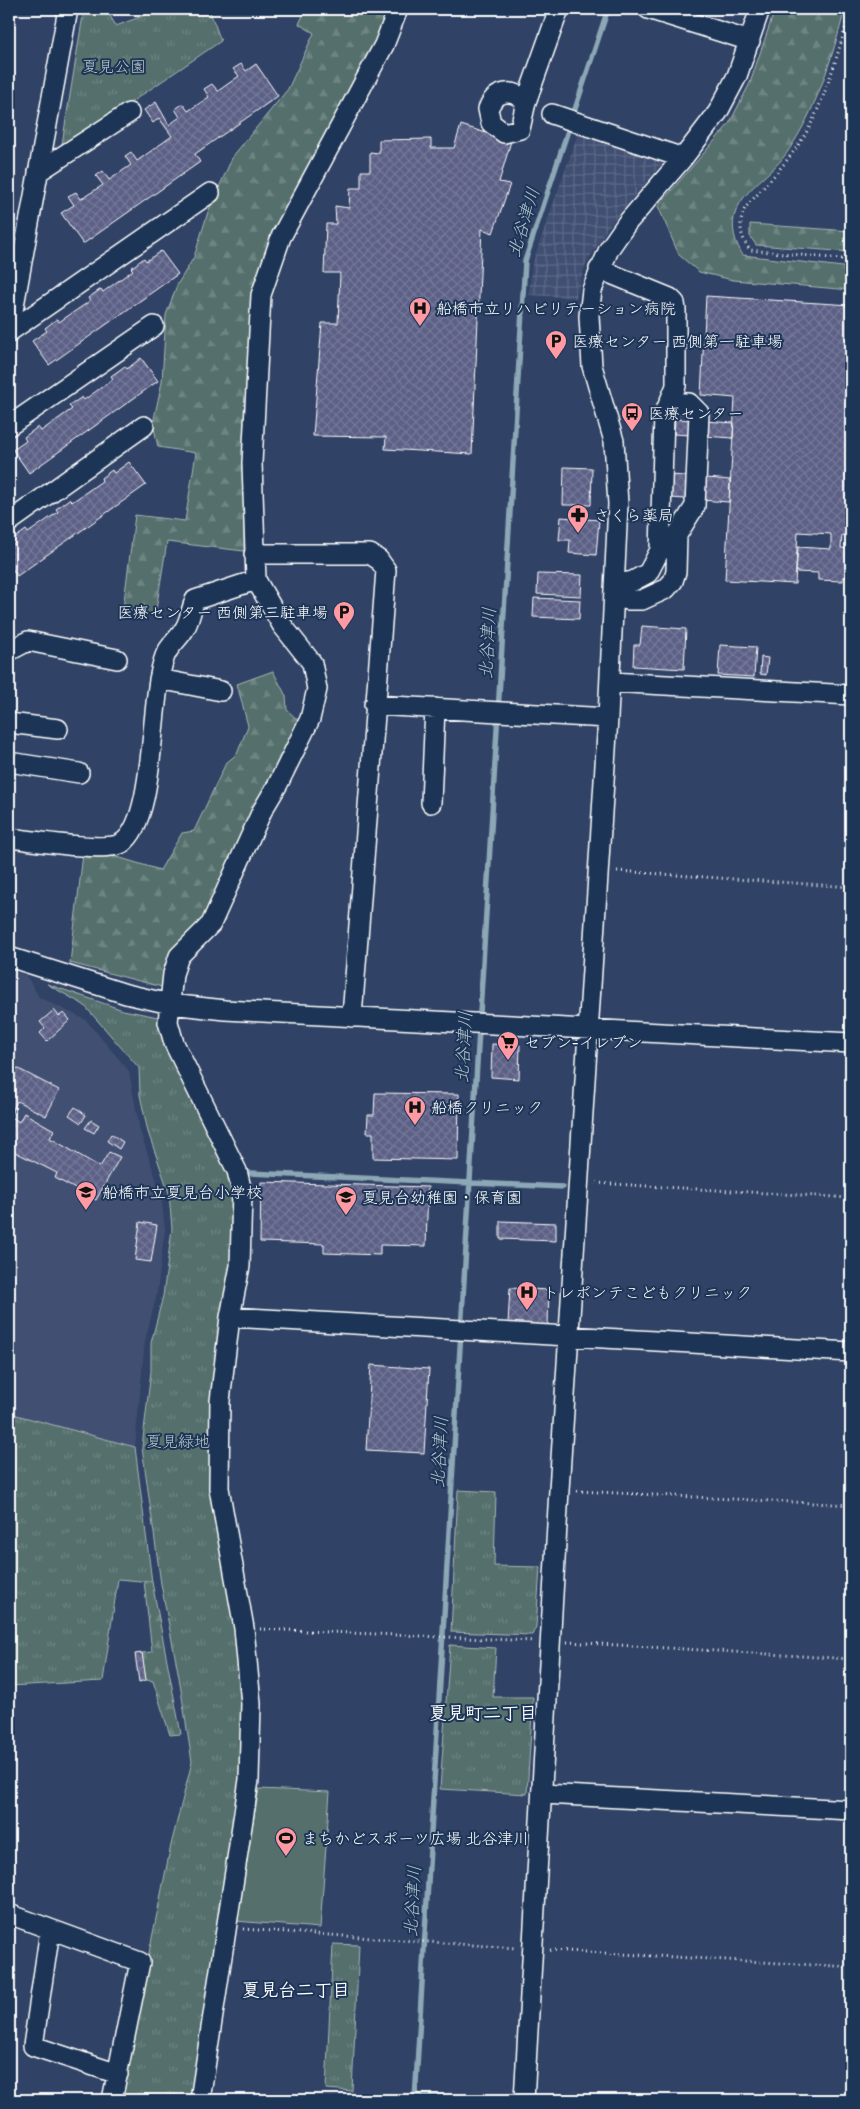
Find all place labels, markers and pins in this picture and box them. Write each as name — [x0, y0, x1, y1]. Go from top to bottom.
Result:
hospital icon: 船橋市立リハビリテーション病院 — [408, 296, 432, 327]
place label: 船橋市立リハビリテーション病院 — [436, 297, 676, 319]
parking icon: 医療センター 西側第一駐車場 — [544, 329, 568, 360]
place label: 医療センター 西側第一駐車場 — [572, 330, 783, 352]
bus stop icon: 医療センター — [620, 401, 644, 432]
place label: 医療センター — [648, 402, 743, 424]
pharmacy icon: さくら薬局 — [566, 503, 590, 534]
place label: さくら薬局 — [594, 504, 674, 526]
parking icon: 医療センター 西側第三駐車場 — [332, 600, 356, 631]
place label: 医療センター 西側第三駐車場 — [117, 601, 328, 623]
supermarket icon: セブン-イレブン — [496, 1030, 520, 1061]
place label: セブン-イレブン — [524, 1031, 642, 1053]
hospital icon: 船橋クリニック — [403, 1095, 427, 1126]
place label: 船橋クリニック — [431, 1096, 543, 1118]
school or university icon: 船橋市立夏見台小学校 — [74, 1180, 98, 1211]
place label: 船橋市立夏見台小学校 — [102, 1181, 262, 1203]
school or university icon: 夏見台幼稚園・保育園 — [334, 1185, 358, 1216]
place label: 夏見台幼稚園・保育園 — [362, 1186, 522, 1208]
hospital icon: トレポンテこどもクリニック — [515, 1280, 539, 1311]
place label: トレポンテこどもクリニック — [543, 1281, 752, 1303]
sports icon: まちかどスポーツ広場 北谷津川 — [274, 1826, 298, 1857]
place label: まちかどスポーツ広場 北谷津川 — [302, 1827, 529, 1849]

